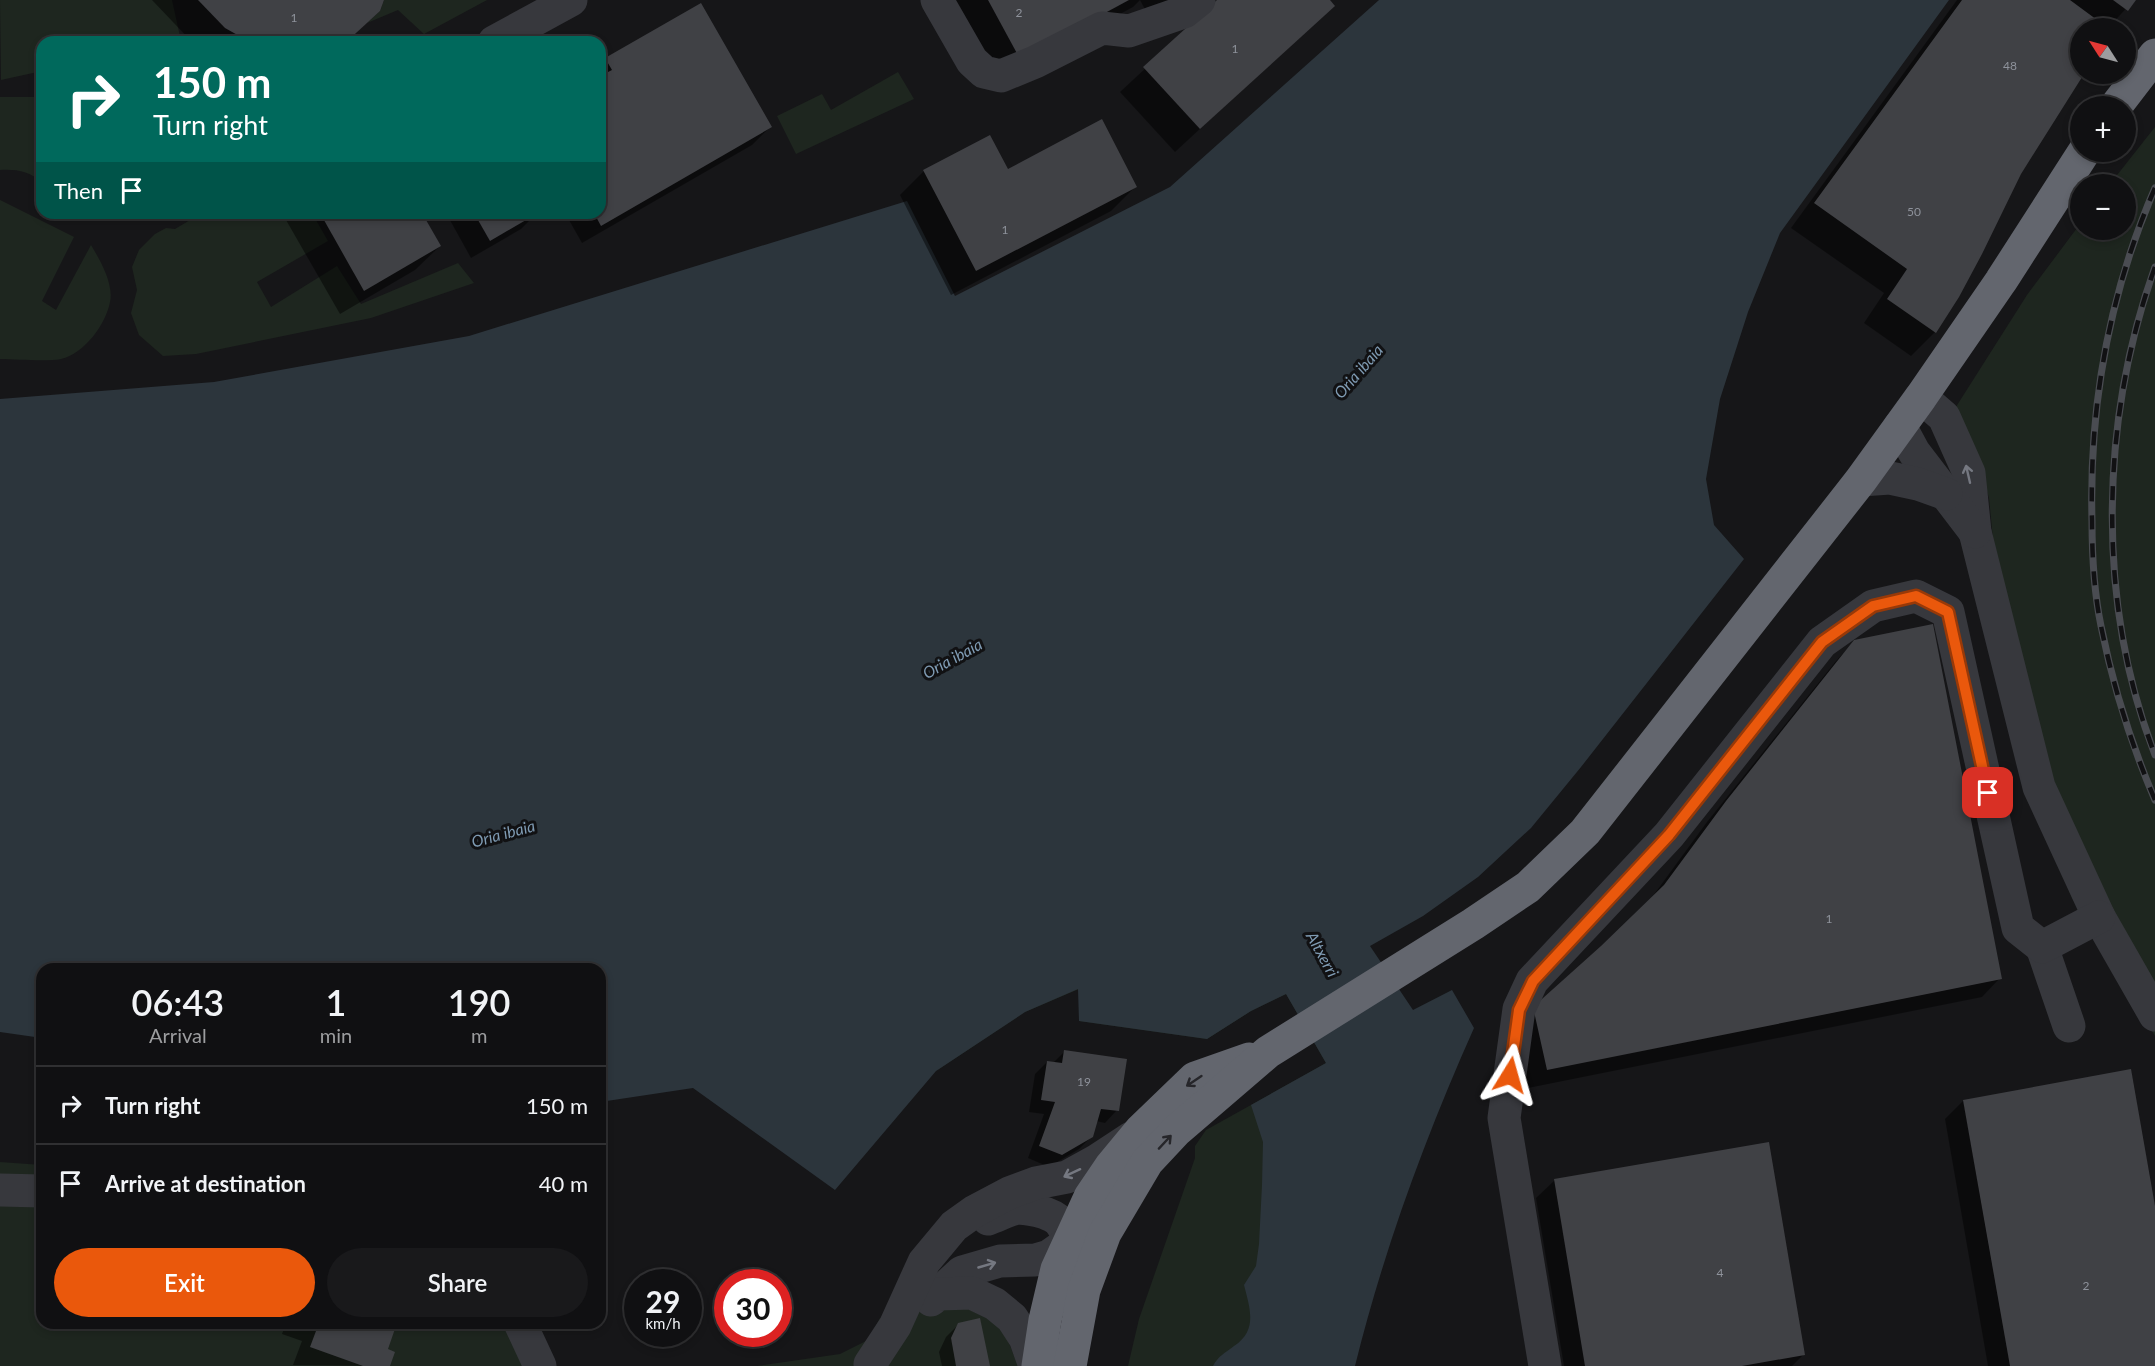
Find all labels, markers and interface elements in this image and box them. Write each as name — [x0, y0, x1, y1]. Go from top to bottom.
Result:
house number: 2 — [1016, 5, 1023, 20]
house number: 1 — [291, 10, 298, 25]
north arrow — [2070, 18, 2136, 84]
map controls — [2070, 18, 2136, 240]
house number: 1 — [1232, 41, 1239, 56]
text: 150 m — [153, 57, 271, 107]
house number: 48 — [2003, 58, 2017, 73]
icon: right — [54, 60, 132, 138]
button: + — [2070, 96, 2136, 162]
text: Turn right — [153, 108, 268, 141]
icon: arrive — [115, 174, 148, 207]
button: − — [2070, 174, 2136, 240]
text: Then — [54, 177, 103, 204]
house number: 50 — [1907, 204, 1921, 219]
house number: 1 — [1002, 222, 1009, 237]
water label: Oria ibaia — [1329, 340, 1387, 402]
one-way arrow — [1961, 465, 1973, 484]
water label: Oria ibaia — [919, 634, 985, 682]
pin — [1962, 767, 2013, 818]
icon: arrive — [1971, 776, 2004, 809]
water label: Oria ibaia — [469, 815, 537, 851]
house number: 1 — [1826, 911, 1833, 926]
water label: Altxerri — [1302, 927, 1343, 980]
text: 06:43 — [132, 980, 224, 1024]
text: 1 — [326, 980, 346, 1024]
text: 190 — [448, 980, 510, 1024]
text: Arrival — [149, 1023, 207, 1047]
text: min — [320, 1023, 352, 1047]
text: m — [471, 1023, 487, 1047]
position arrow — [1478, 1043, 1542, 1107]
house number: 19 — [1077, 1074, 1091, 1089]
one-way arrow — [1187, 1075, 1203, 1087]
icon: right — [54, 1089, 87, 1122]
text: Turn right — [105, 1092, 200, 1119]
text: 150 m — [526, 1092, 588, 1119]
one-way arrow — [1158, 1135, 1172, 1150]
icon: arrive — [54, 1167, 87, 1200]
one-way arrow — [1064, 1168, 1082, 1179]
text: Arrive at destination — [105, 1170, 306, 1197]
text: 40 m — [539, 1170, 588, 1197]
button: Exit — [54, 1248, 315, 1317]
button: Share — [327, 1248, 588, 1317]
one-way arrow — [977, 1259, 996, 1270]
house number: 4 — [1717, 1265, 1724, 1280]
speed limit sign: 30 — [714, 1269, 792, 1347]
house number: 2 — [2083, 1278, 2090, 1293]
text: 29 — [646, 1283, 680, 1319]
text: km/h — [645, 1314, 681, 1332]

